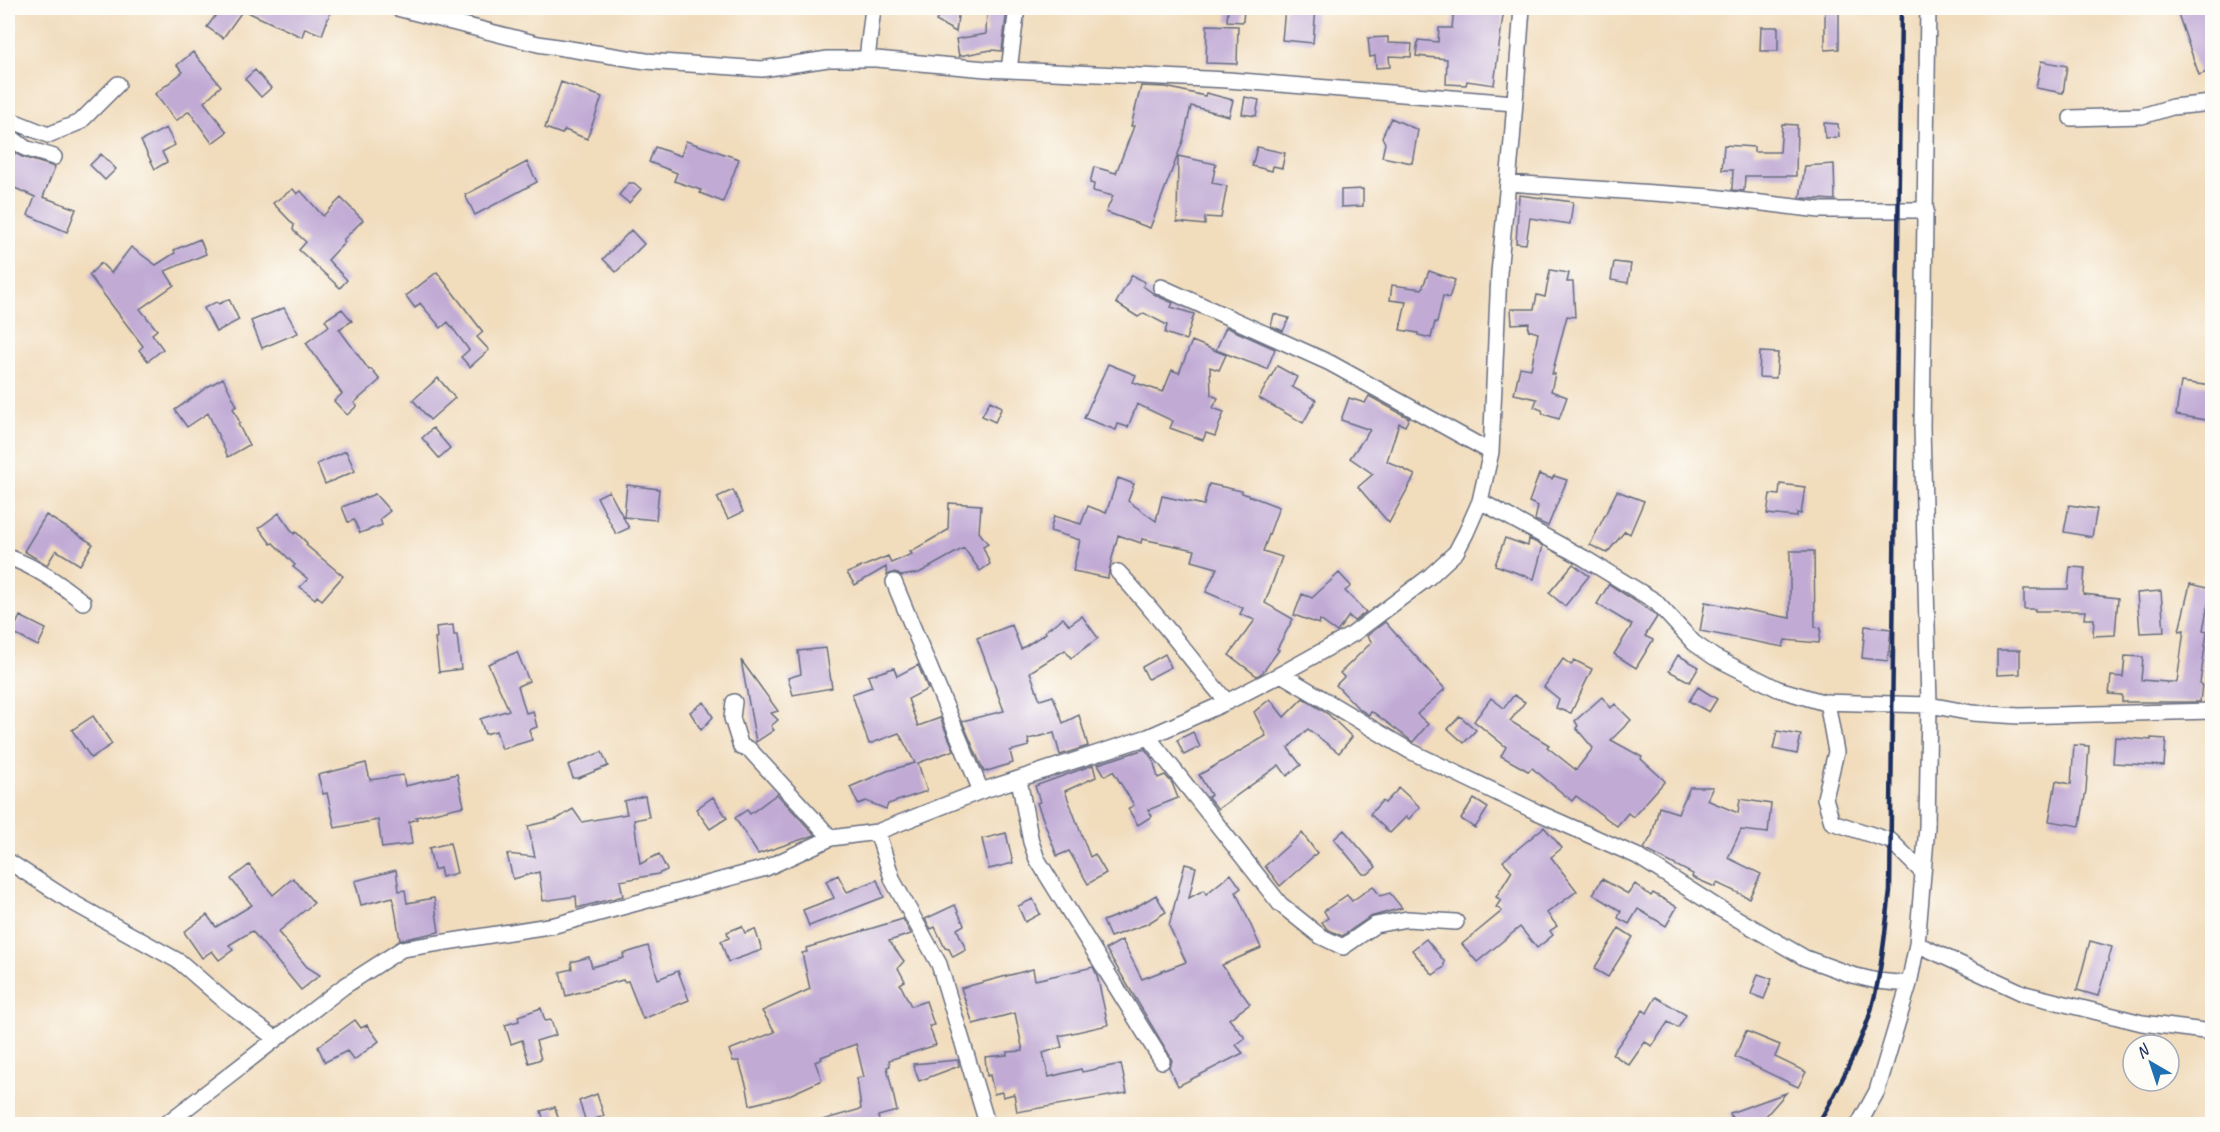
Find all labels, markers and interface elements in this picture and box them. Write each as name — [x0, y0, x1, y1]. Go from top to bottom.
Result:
north arrow — [2121, 1033, 2181, 1093]
text: N — [2132, 1039, 2155, 1063]

